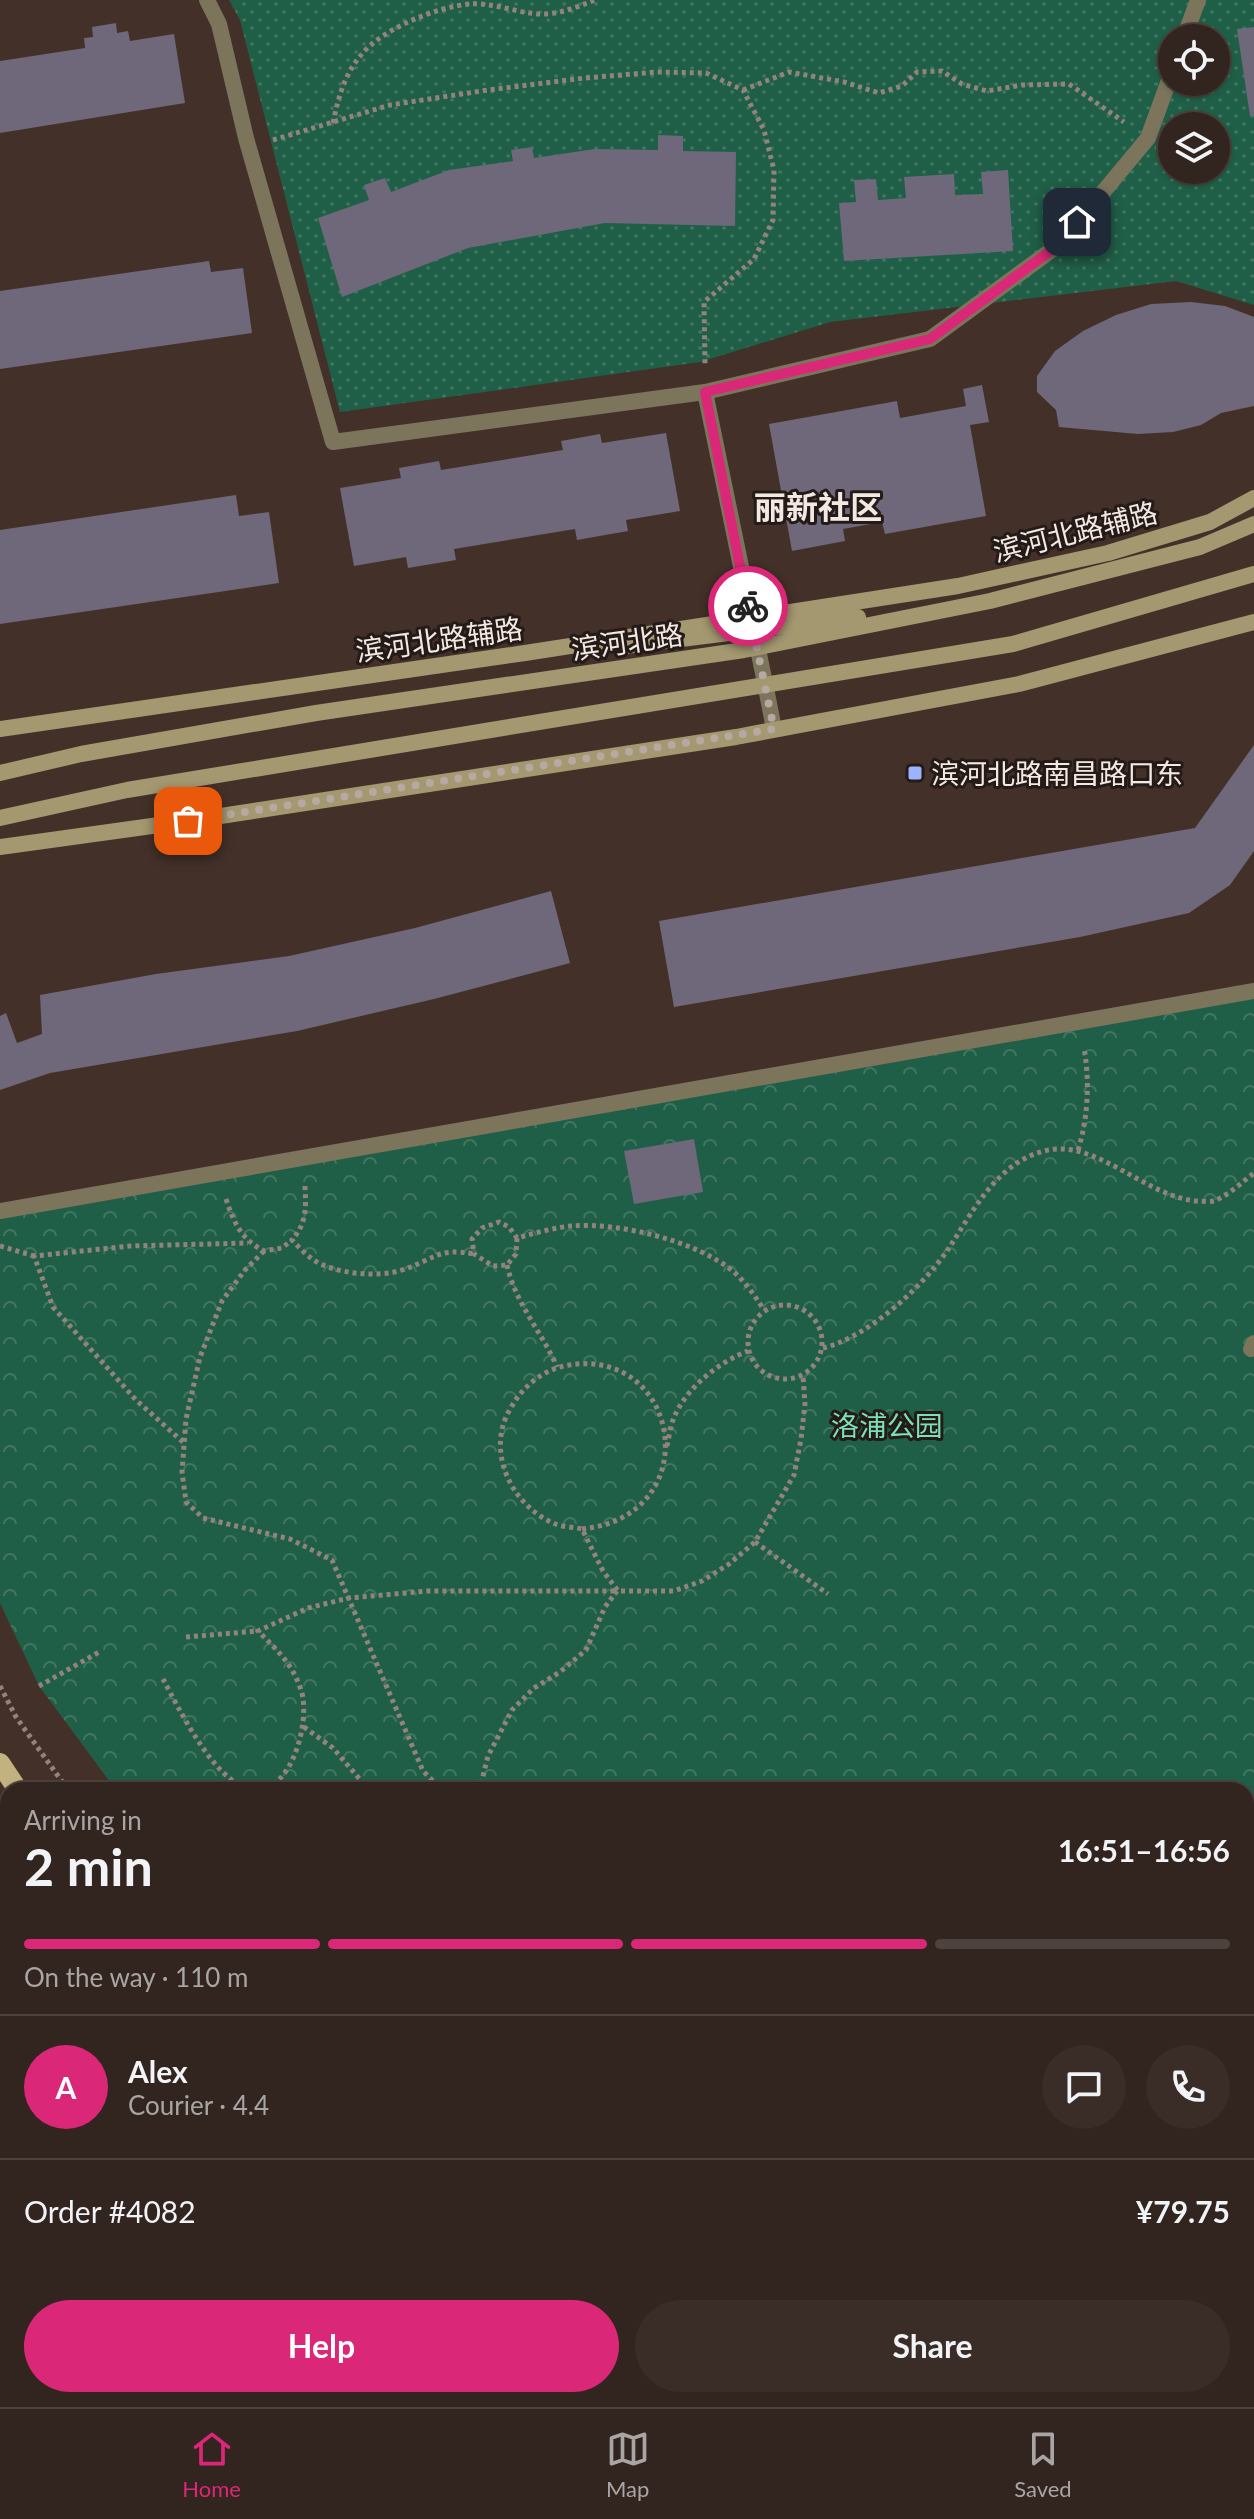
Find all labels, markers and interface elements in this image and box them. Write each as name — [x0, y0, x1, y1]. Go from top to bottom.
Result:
map controls — [1158, 24, 1230, 184]
button: locate — [1158, 24, 1230, 96]
button: layers — [1158, 112, 1230, 184]
pin — [1043, 188, 1111, 256]
icon: home — [1055, 200, 1099, 244]
district label: 丽新社区 — [754, 487, 882, 526]
street label: 滨河北路辅路 — [989, 494, 1161, 568]
courier — [708, 566, 788, 646]
icon: bike — [726, 584, 770, 628]
street label: 滨河北路辅路 — [353, 610, 525, 668]
street label: 滨河北路 — [569, 616, 685, 666]
place label: 滨河北路南昌路口东 — [931, 756, 1183, 790]
marker: 滨河北路南昌路口东 — [906, 764, 924, 782]
pin — [154, 787, 222, 855]
icon: bag — [166, 799, 210, 843]
park label: 洛浦公园 — [831, 1408, 943, 1442]
text: Arriving in — [24, 1804, 142, 1836]
text: 16:51–16:56 — [1058, 1832, 1230, 1868]
text: 2 min — [24, 1835, 153, 1897]
text: On the way · 110 m — [24, 1961, 248, 1993]
button: chat — [1042, 2045, 1126, 2129]
button: phone — [1146, 2045, 1230, 2129]
text: Alex — [128, 2053, 188, 2089]
text: A — [56, 2069, 76, 2105]
text: Courier · 4.4 — [128, 2089, 269, 2121]
text: Order #4082 — [24, 2193, 196, 2229]
text: ¥79.75 — [1136, 2193, 1230, 2229]
button: Help — [24, 2300, 619, 2392]
button: Share — [635, 2300, 1230, 2392]
tab: Home — [182, 2427, 241, 2502]
tab: Map — [606, 2427, 650, 2502]
tab: Saved — [1014, 2427, 1072, 2502]

